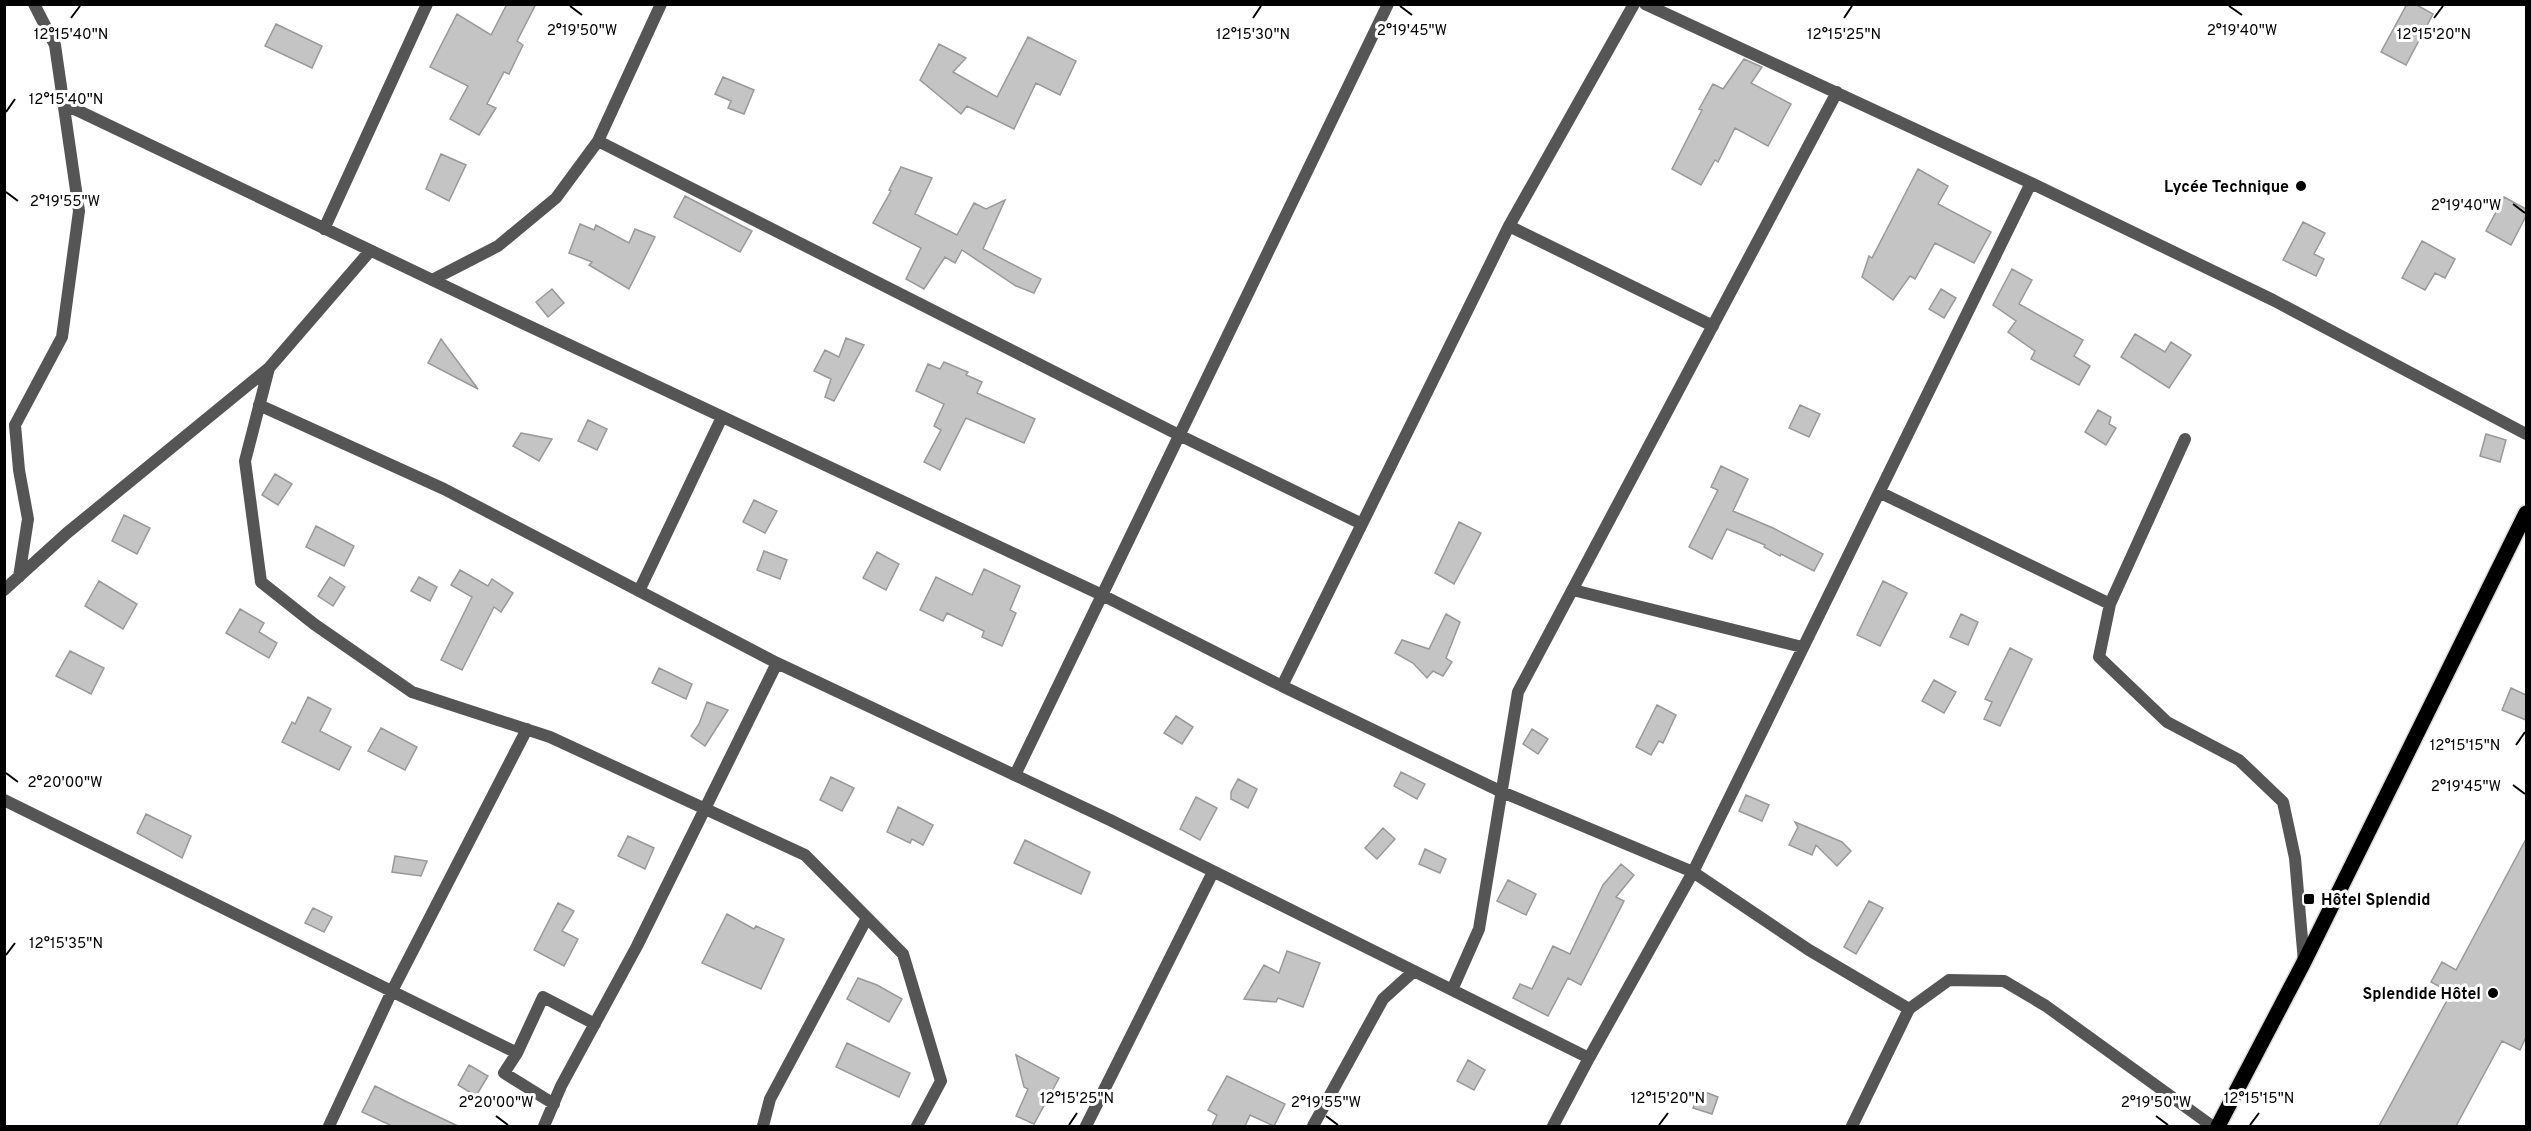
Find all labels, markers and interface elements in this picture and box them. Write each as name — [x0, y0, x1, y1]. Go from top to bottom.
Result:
text: 2°19'50"W — [547, 22, 617, 41]
text: 2°19'45"W — [1377, 22, 1447, 41]
text: 2°19'40"W — [2207, 22, 2277, 41]
text: 12°15'40"N — [34, 26, 108, 45]
text: 12°15'30"N — [1216, 26, 1290, 45]
text: 12°15'25"N — [1807, 26, 1881, 45]
text: 12°15'20"N — [2397, 26, 2471, 45]
text: 12°15'40"N — [29, 91, 103, 110]
place label: Lycée Technique — [2164, 178, 2289, 198]
marker: Lycée Technique — [2294, 179, 2308, 193]
text: 2°19'55"W — [30, 193, 100, 212]
text: 2°19'40"W — [2431, 197, 2501, 216]
text: 12°15'15"N — [2430, 737, 2500, 756]
text: 2°20'00"W — [27, 774, 103, 793]
text: 2°19'45"W — [2431, 778, 2501, 797]
place label: Hôtel Splendid — [2321, 891, 2431, 911]
marker: Hôtel Splendid — [2302, 892, 2316, 906]
text: 12°15'35"N — [29, 935, 103, 954]
place label: Splendide Hôtel — [2362, 985, 2481, 1005]
marker: Splendide Hôtel — [2486, 986, 2500, 1000]
text: 12°15'25"N — [1040, 1090, 1114, 1109]
text: 12°15'20"N — [1631, 1090, 1705, 1109]
text: 12°15'15"N — [2224, 1090, 2294, 1109]
text: 2°20'00"W — [458, 1094, 534, 1113]
text: 2°19'55"W — [1291, 1094, 1361, 1113]
text: 2°19'50"W — [2121, 1094, 2191, 1113]

